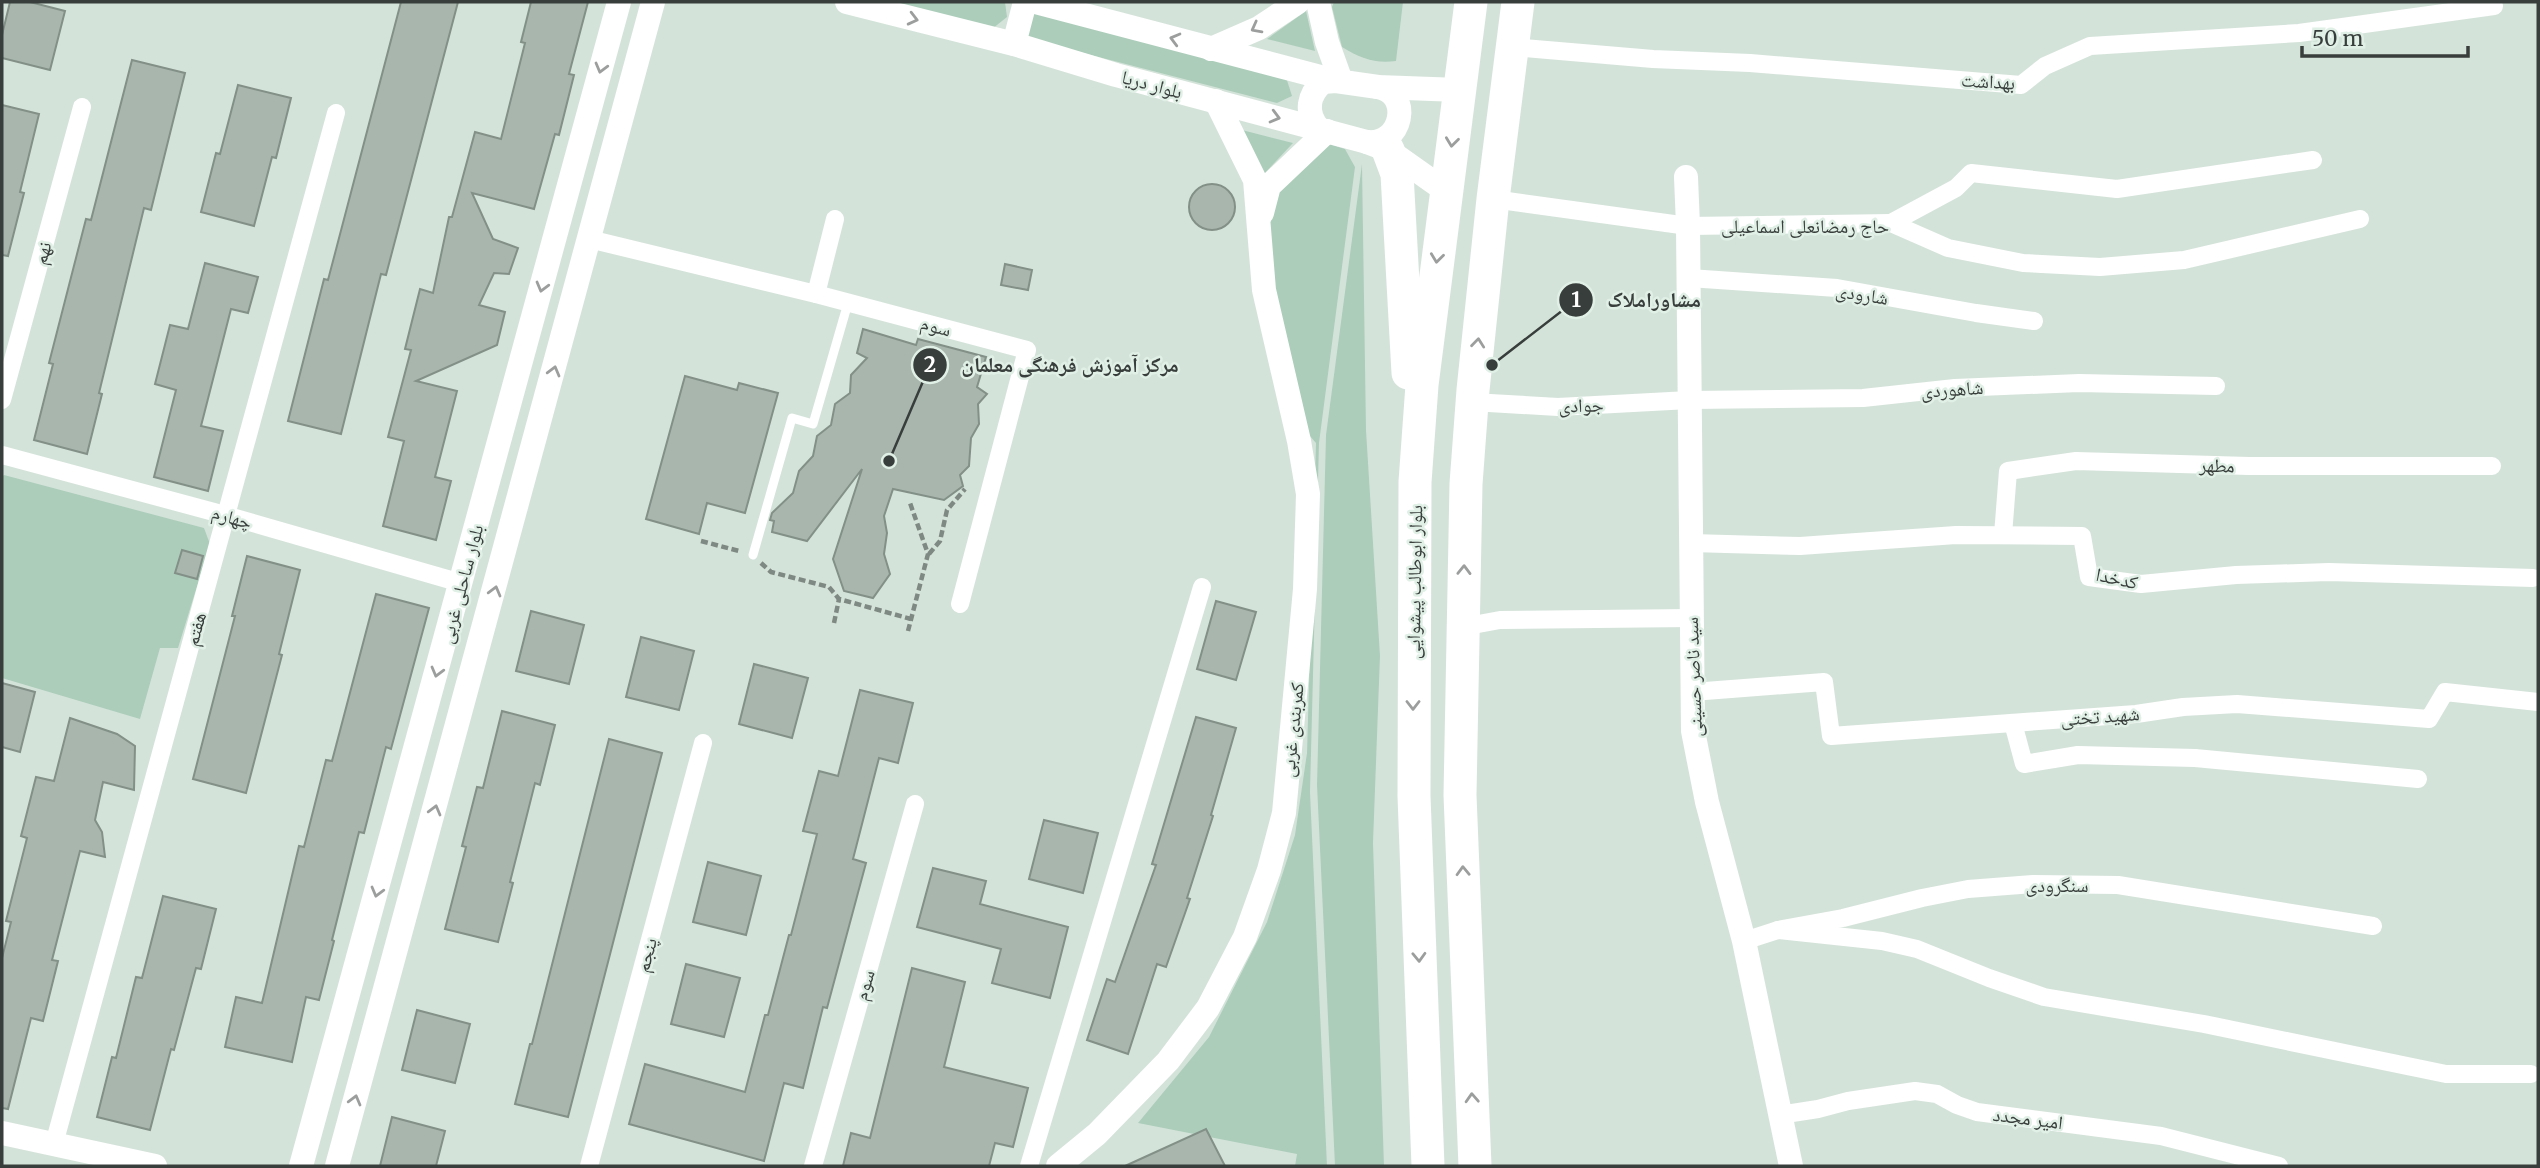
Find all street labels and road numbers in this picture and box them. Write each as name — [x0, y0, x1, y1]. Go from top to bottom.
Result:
street label: بلوار دریا — [1119, 64, 1185, 104]
street label: بهداشت — [1960, 68, 2016, 94]
street label: حاج رمضانعلی اسماعیلی — [1721, 214, 1889, 238]
street label: نهم — [27, 239, 57, 267]
street label: شارودی — [1834, 278, 1890, 310]
street label: سوم — [918, 310, 954, 343]
street label: شاهوردی — [1920, 375, 1984, 403]
street label: جوادی — [1558, 392, 1604, 418]
street label: مطهر — [2198, 452, 2235, 478]
street label: چهارم — [209, 500, 255, 536]
street label: بلوار ابوطالب پیشوایی — [1401, 505, 1427, 659]
street label: بلوار ساحلی غربی — [434, 522, 488, 646]
street label: کدخدا — [2094, 562, 2140, 594]
street label: هفتم — [179, 610, 212, 649]
street label: سید ناصر حسینی — [1679, 617, 1707, 737]
street label: کمربندی غربی — [1275, 681, 1309, 778]
street label: شهید تختی — [2060, 701, 2140, 731]
street label: سنگرودی — [2026, 873, 2088, 897]
street label: پنجم — [630, 935, 663, 975]
street label: سوم — [848, 967, 882, 1004]
street label: امیر مجدد — [1992, 1102, 2064, 1134]

